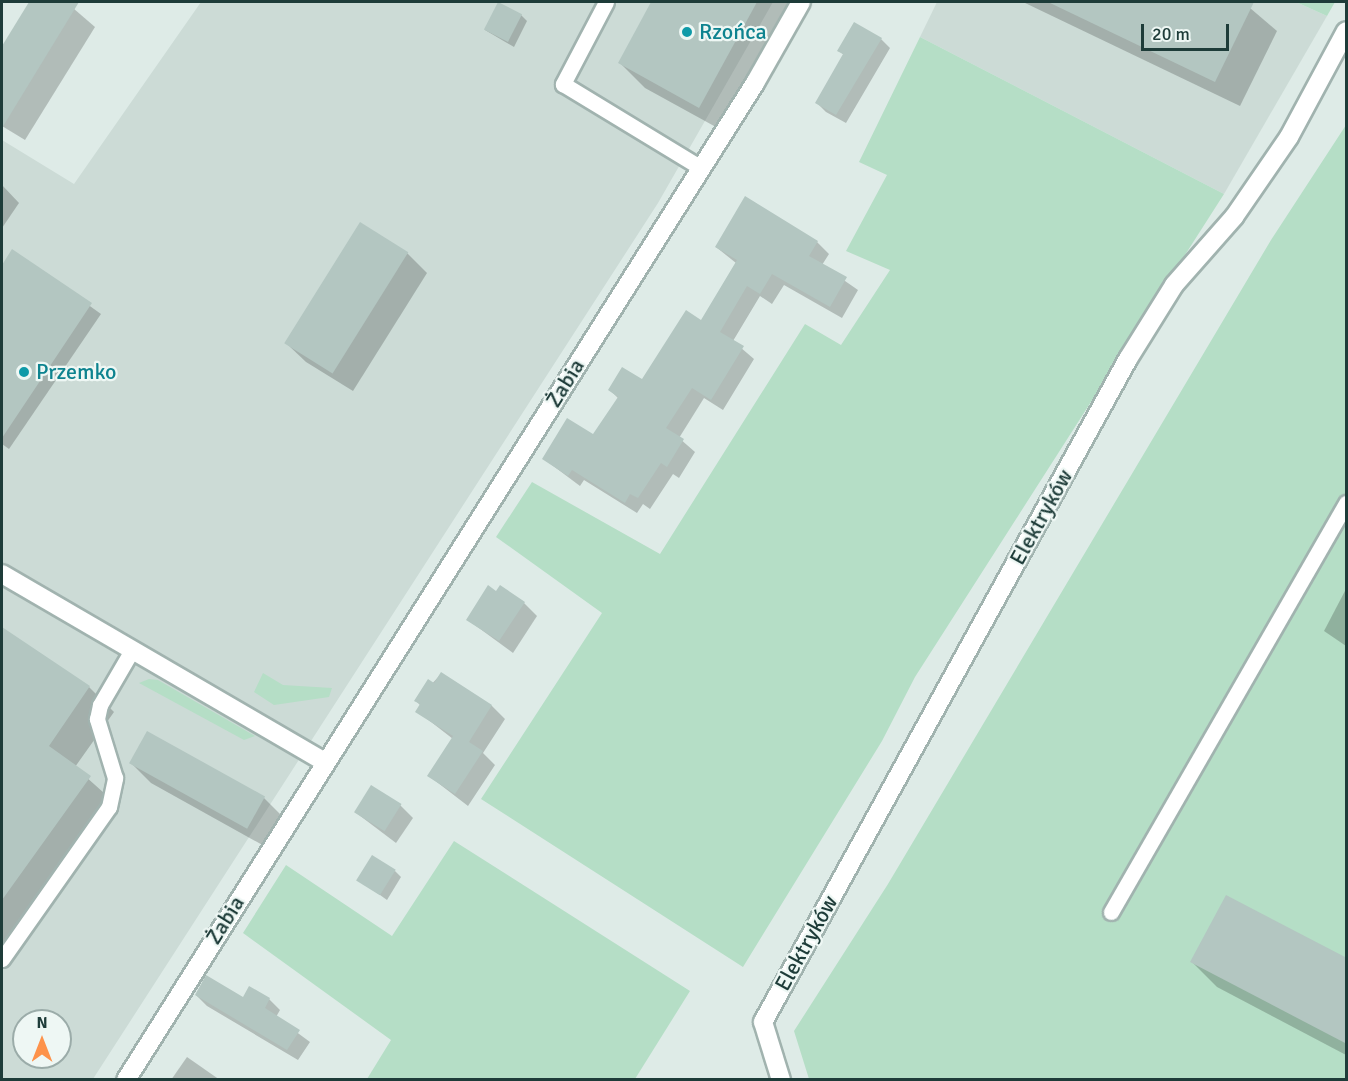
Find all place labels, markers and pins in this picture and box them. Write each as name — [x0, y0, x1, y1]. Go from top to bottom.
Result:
place label: Rzońca — [699, 19, 767, 45]
marker: Rzońca — [680, 25, 694, 39]
place label: Przemko — [36, 359, 116, 385]
marker: Przemko — [17, 365, 31, 379]

